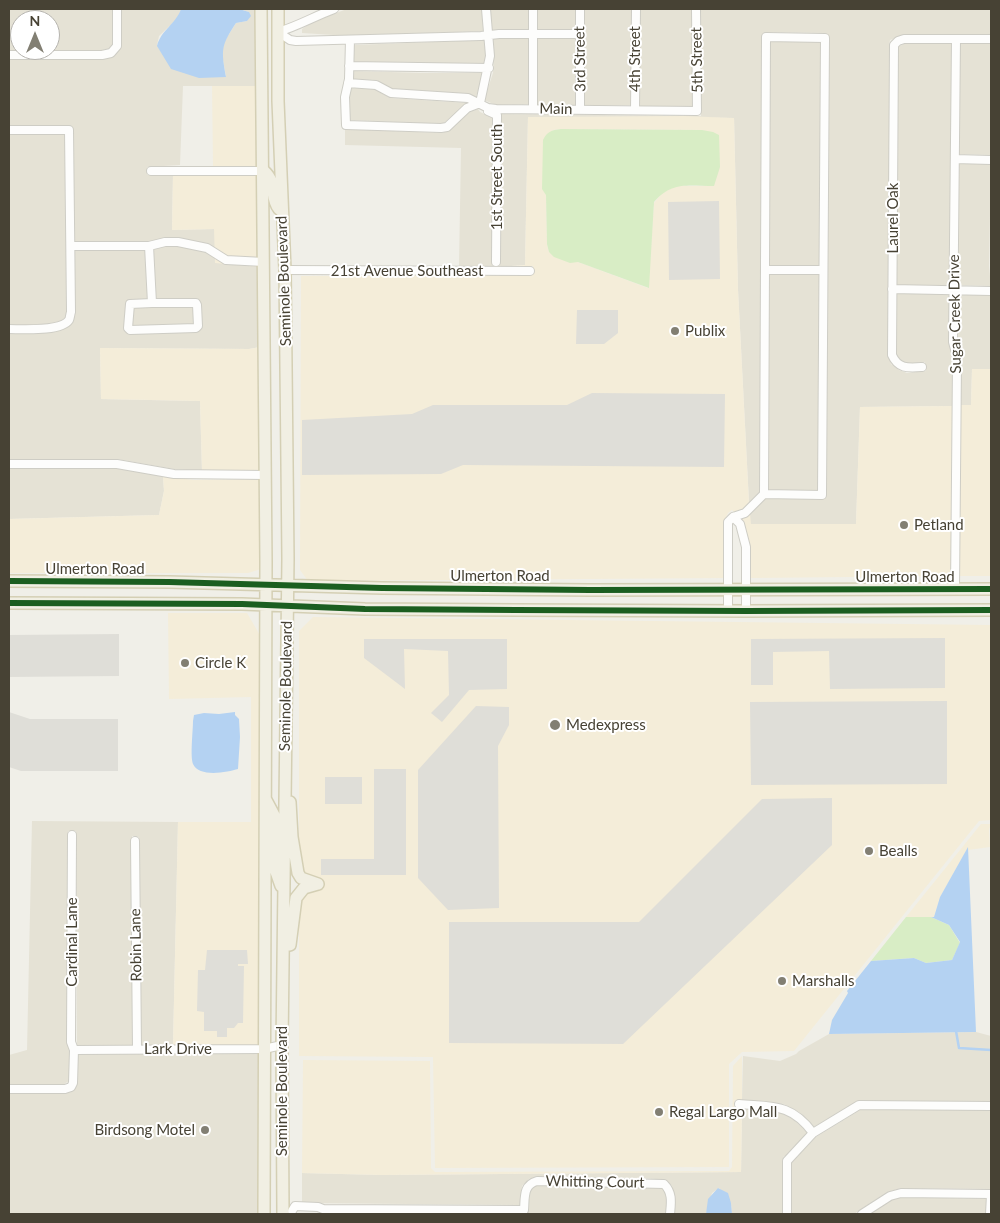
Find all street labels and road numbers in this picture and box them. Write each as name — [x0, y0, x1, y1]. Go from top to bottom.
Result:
street label: 3rd Street — [570, 26, 590, 92]
street label: 4th Street — [626, 26, 644, 92]
street label: 5th Street — [687, 27, 707, 93]
street label: Main — [539, 100, 573, 118]
street label: 1st Street South — [488, 124, 506, 230]
street label: Laurel Oak — [884, 183, 902, 253]
street label: Seminole Boulevard — [273, 215, 295, 347]
street label: Sugar Creek Drive — [945, 254, 965, 374]
street label: 21st Avenue Southeast — [331, 262, 483, 280]
street label: Ulmerton Road — [45, 560, 145, 578]
street label: Ulmerton Road — [450, 567, 550, 585]
street label: Ulmerton Road — [855, 568, 955, 586]
street label: Seminole Boulevard — [276, 621, 296, 751]
street label: Cardinal Lane — [63, 897, 81, 987]
street label: Robin Lane — [126, 908, 146, 982]
street label: Seminole Boulevard — [273, 1026, 291, 1156]
street label: Lark Drive — [144, 1040, 212, 1058]
street label: Whitting Court — [545, 1172, 645, 1192]

